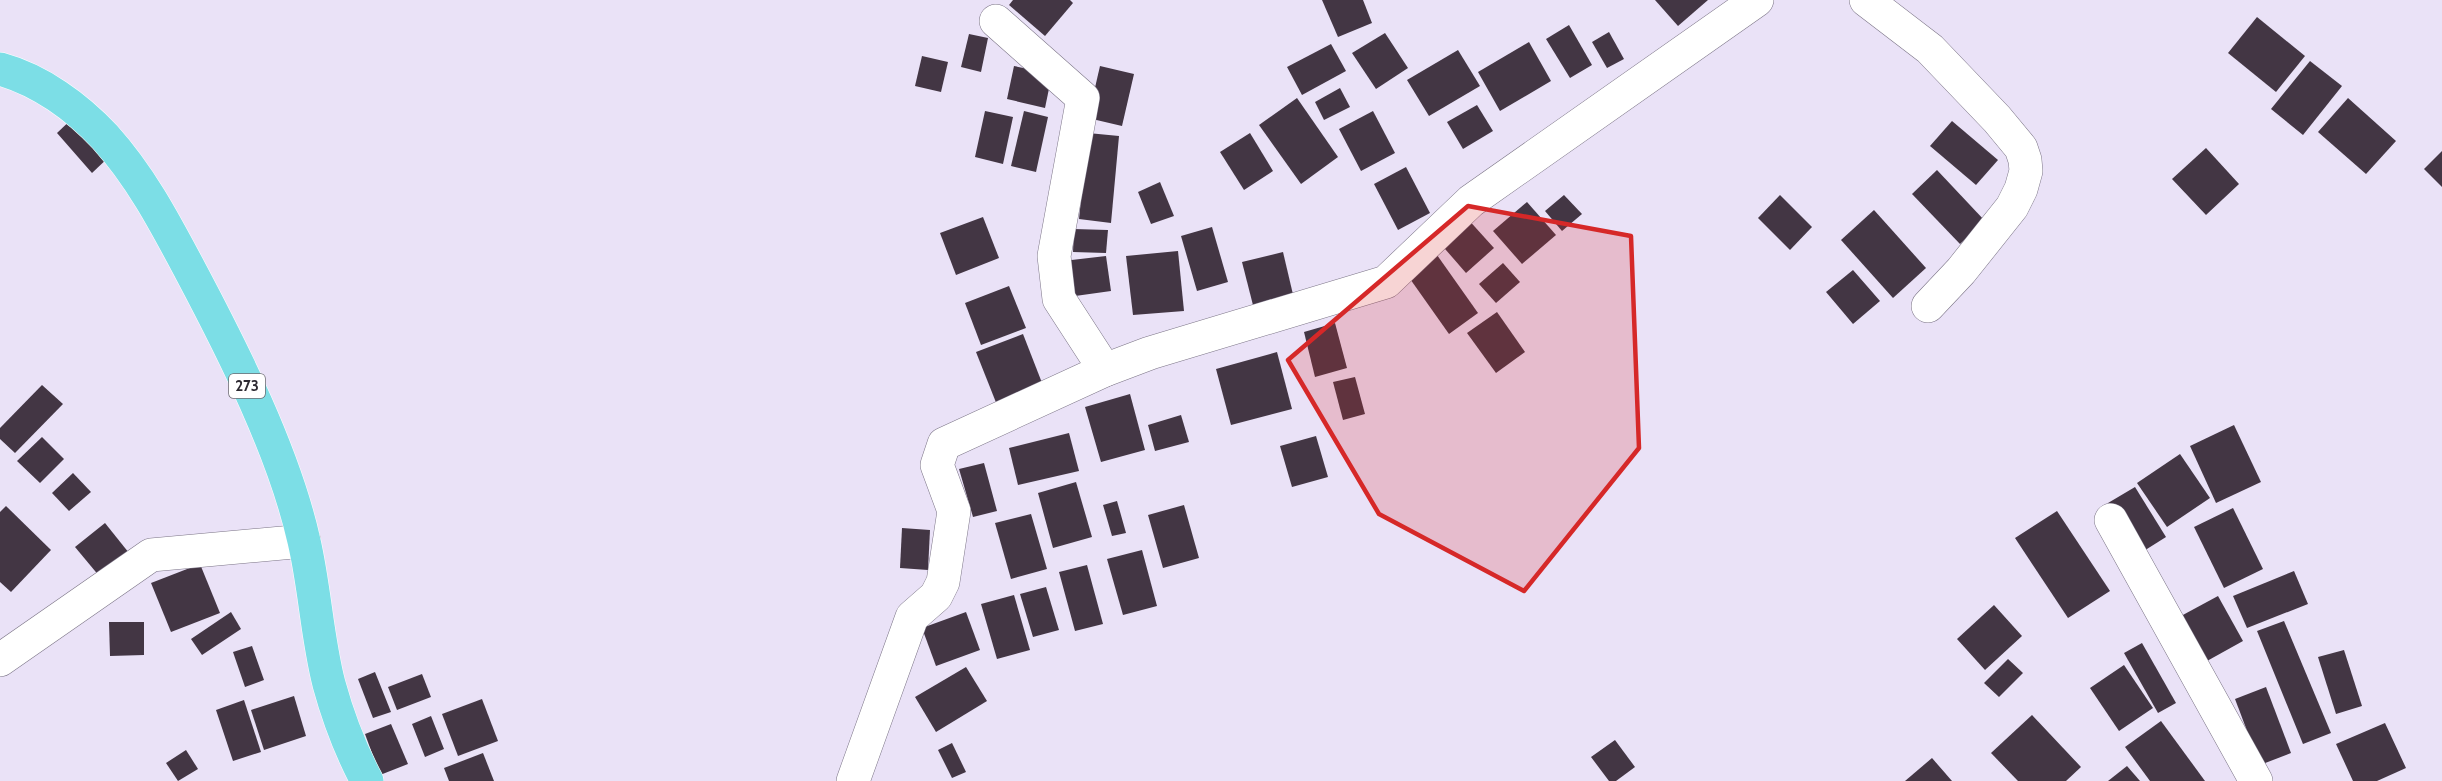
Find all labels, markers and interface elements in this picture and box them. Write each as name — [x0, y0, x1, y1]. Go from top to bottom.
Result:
road number: 273 — [229, 374, 265, 398]

